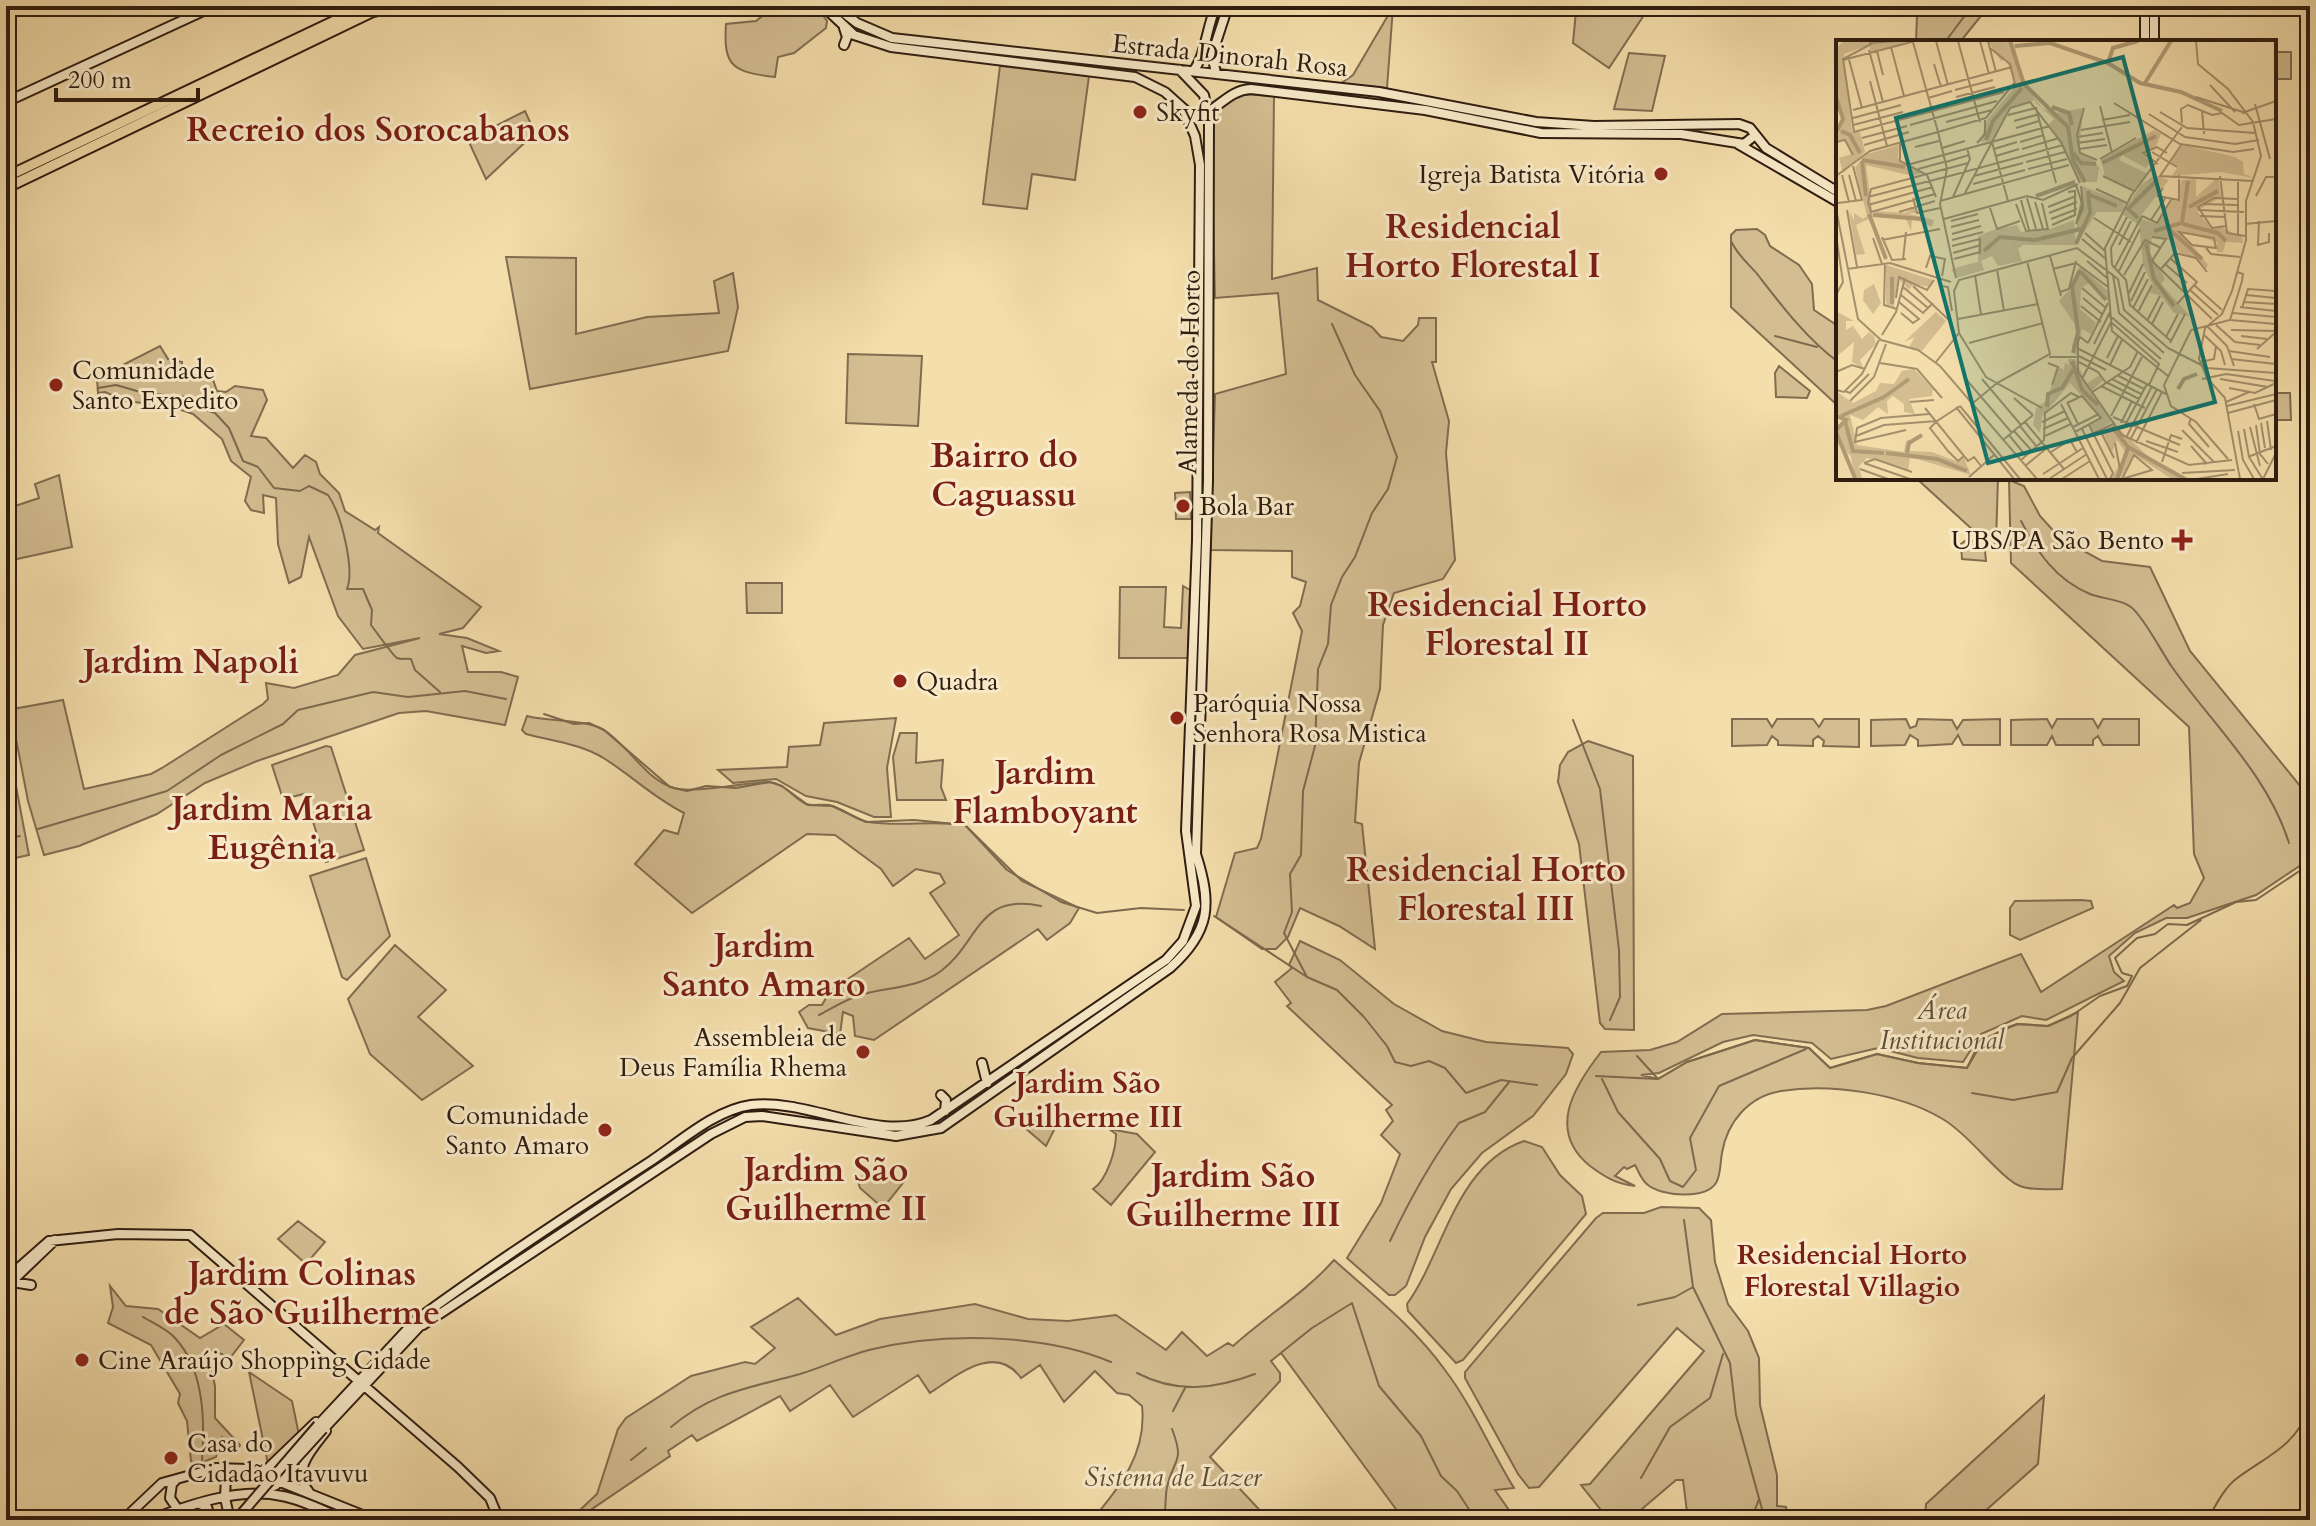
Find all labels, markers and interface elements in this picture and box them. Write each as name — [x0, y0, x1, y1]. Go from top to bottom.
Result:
street label: Estrada Dinorah Rosa — [1110, 26, 1350, 85]
inset map — [1836, 40, 2276, 480]
scale bar — [56, 52, 198, 102]
text: 200 m — [68, 64, 132, 97]
place label: Skyfit — [1156, 95, 1220, 130]
marker: Skyfit — [1131, 103, 1149, 121]
district label: Recreio dos Sorocabanos — [186, 107, 570, 153]
place label: Igreja Batista Vitória — [1418, 157, 1645, 192]
marker: Igreja Batista Vitória — [1652, 165, 1670, 183]
district label: Residencial Horto Florestal I — [1345, 204, 1601, 289]
street label: Alameda do Horto — [1170, 269, 1209, 475]
place label: Comunidade Santo Expedito — [72, 353, 238, 418]
marker: Comunidade Santo Expedito — [47, 376, 65, 394]
district label: Bairro do Caguassu — [930, 433, 1078, 518]
place label: Bola Bar — [1199, 489, 1294, 524]
marker: Bola Bar — [1174, 497, 1192, 515]
place label: UBS/PA São Bento — [1951, 523, 2164, 558]
marker: UBS/PA São Bento — [2171, 529, 2193, 551]
district label: Residencial Horto Florestal II — [1367, 582, 1647, 667]
district label: Jardim Napoli — [78, 639, 299, 685]
place label: Quadra — [916, 664, 999, 699]
marker: Quadra — [891, 672, 909, 690]
place label: Paróquia Nossa Senhora Rosa Mistica — [1193, 686, 1427, 751]
marker: Paróquia Nossa Senhora Rosa Mistica — [1168, 709, 1186, 727]
district label: Jardim Flamboyant — [953, 750, 1137, 835]
district label: Jardim Maria Eugênia — [166, 786, 373, 871]
district label: Residencial Horto Florestal III — [1346, 847, 1626, 932]
district label: Jardim Santo Amaro — [662, 923, 866, 1008]
park label: Área Institucional — [1880, 993, 2005, 1058]
place label: Assembleia de Deus Família Rhema — [619, 1020, 847, 1085]
marker: Assembleia de Deus Família Rhema — [854, 1043, 872, 1061]
district label: Jardim São Guilherme III — [993, 1063, 1183, 1138]
place label: Comunidade Santo Amaro — [445, 1098, 589, 1163]
marker: Comunidade Santo Amaro — [596, 1121, 614, 1139]
district label: Jardim São Guilherme II — [725, 1147, 927, 1232]
district label: Jardim São Guilherme III — [1125, 1153, 1341, 1238]
district label: Residencial Horto Florestal Villagio — [1737, 1236, 1967, 1306]
district label: Jardim Colinas de São Guilherme — [164, 1251, 440, 1336]
place label: Cine Araújo Shopping Cidade — [98, 1343, 431, 1378]
marker: Cine Araújo Shopping Cidade — [73, 1351, 91, 1369]
place label: Casa do Cidadão Itavuvu — [187, 1426, 369, 1491]
marker: Casa do Cidadão Itavuvu — [162, 1449, 180, 1467]
park label: Sistema de Lazer — [1084, 1460, 1263, 1495]

